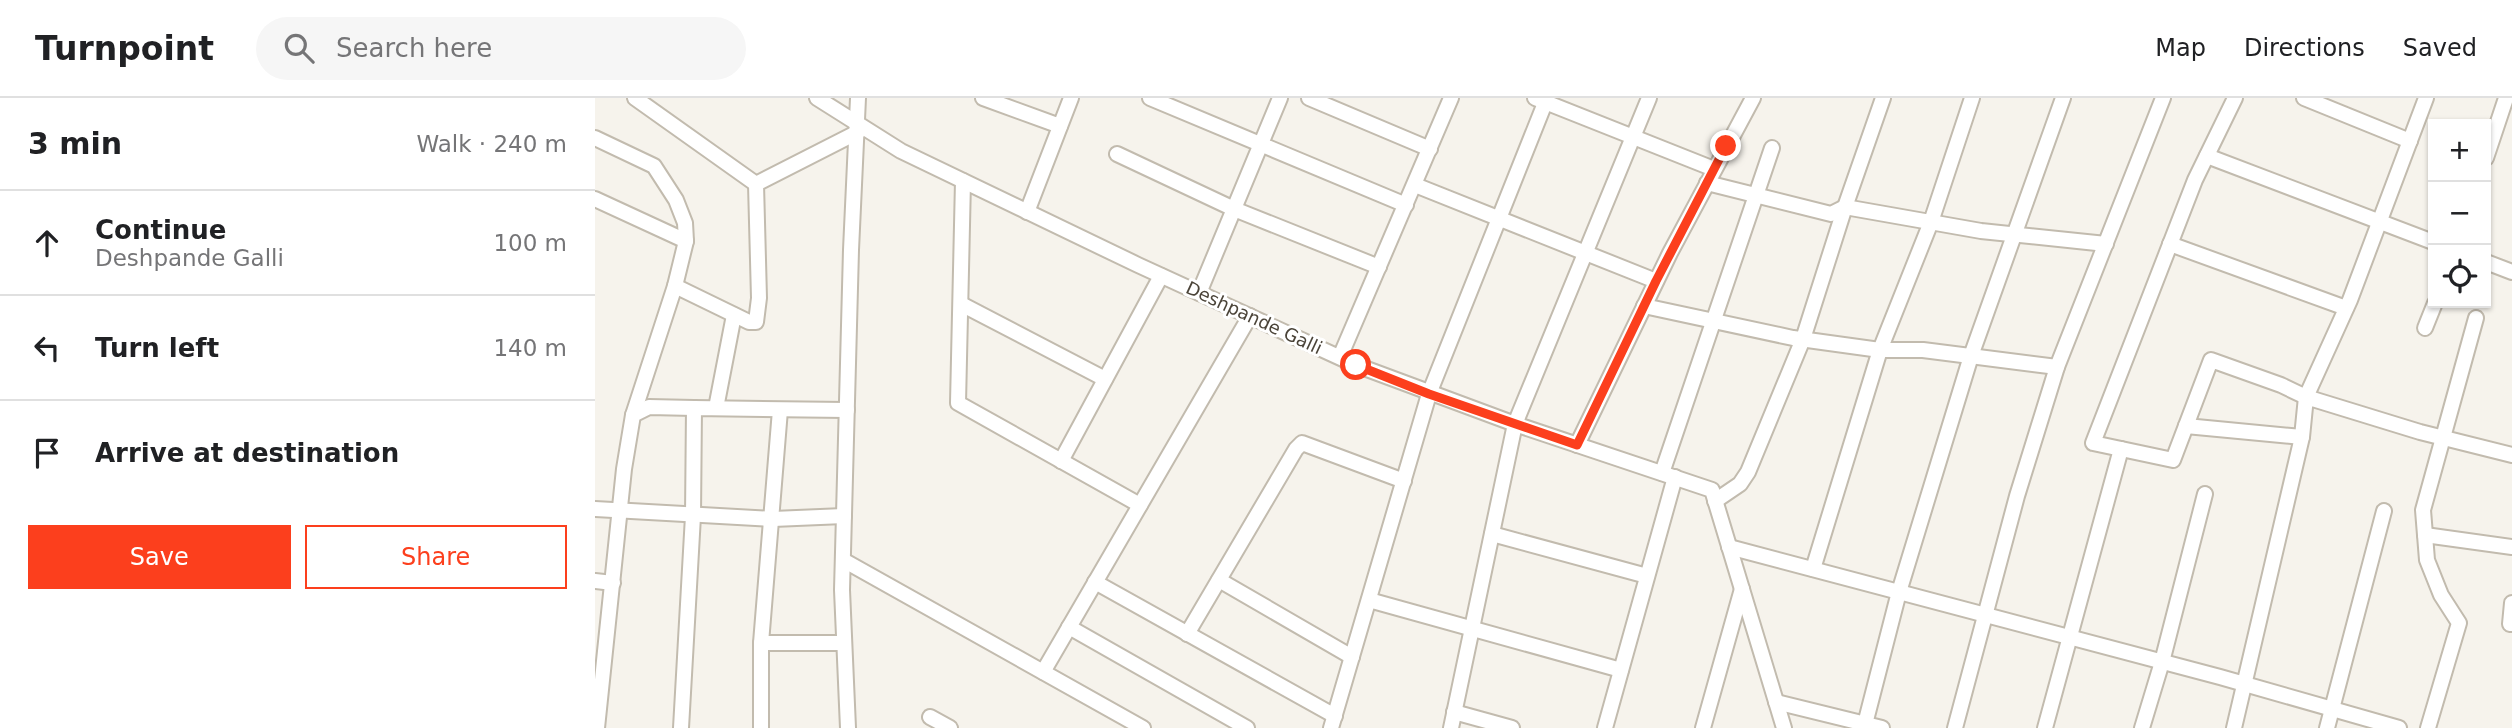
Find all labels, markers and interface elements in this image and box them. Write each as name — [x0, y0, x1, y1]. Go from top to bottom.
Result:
search box — [256, 17, 746, 80]
text: Turnpoint — [35, 29, 214, 68]
icon: search — [280, 29, 318, 67]
text: Search here — [336, 33, 492, 63]
text: Map — [2155, 34, 2206, 62]
text: Directions — [2244, 34, 2365, 62]
text: Saved — [2403, 34, 2477, 62]
map controls — [2428, 119, 2491, 308]
button: + — [2428, 119, 2491, 182]
text: 3 min — [28, 126, 122, 161]
route end — [1710, 130, 1741, 161]
text: Walk · 240 m — [416, 131, 567, 157]
button: − — [2428, 182, 2491, 245]
text: Continue — [95, 215, 226, 245]
icon: ahead — [28, 224, 66, 262]
text: 100 m — [493, 230, 567, 256]
text: Deshpande Galli — [95, 245, 284, 271]
button: locate — [2428, 245, 2491, 308]
street label: Deshpande Galli — [1183, 277, 1326, 358]
icon: left — [28, 329, 66, 367]
text: Turn left — [95, 333, 219, 363]
text: 140 m — [493, 335, 567, 361]
route start — [1340, 349, 1371, 380]
icon: arrive — [28, 434, 66, 472]
text: Arrive at destination — [95, 438, 399, 468]
button: Save — [28, 525, 291, 589]
button: Share — [305, 525, 567, 589]

